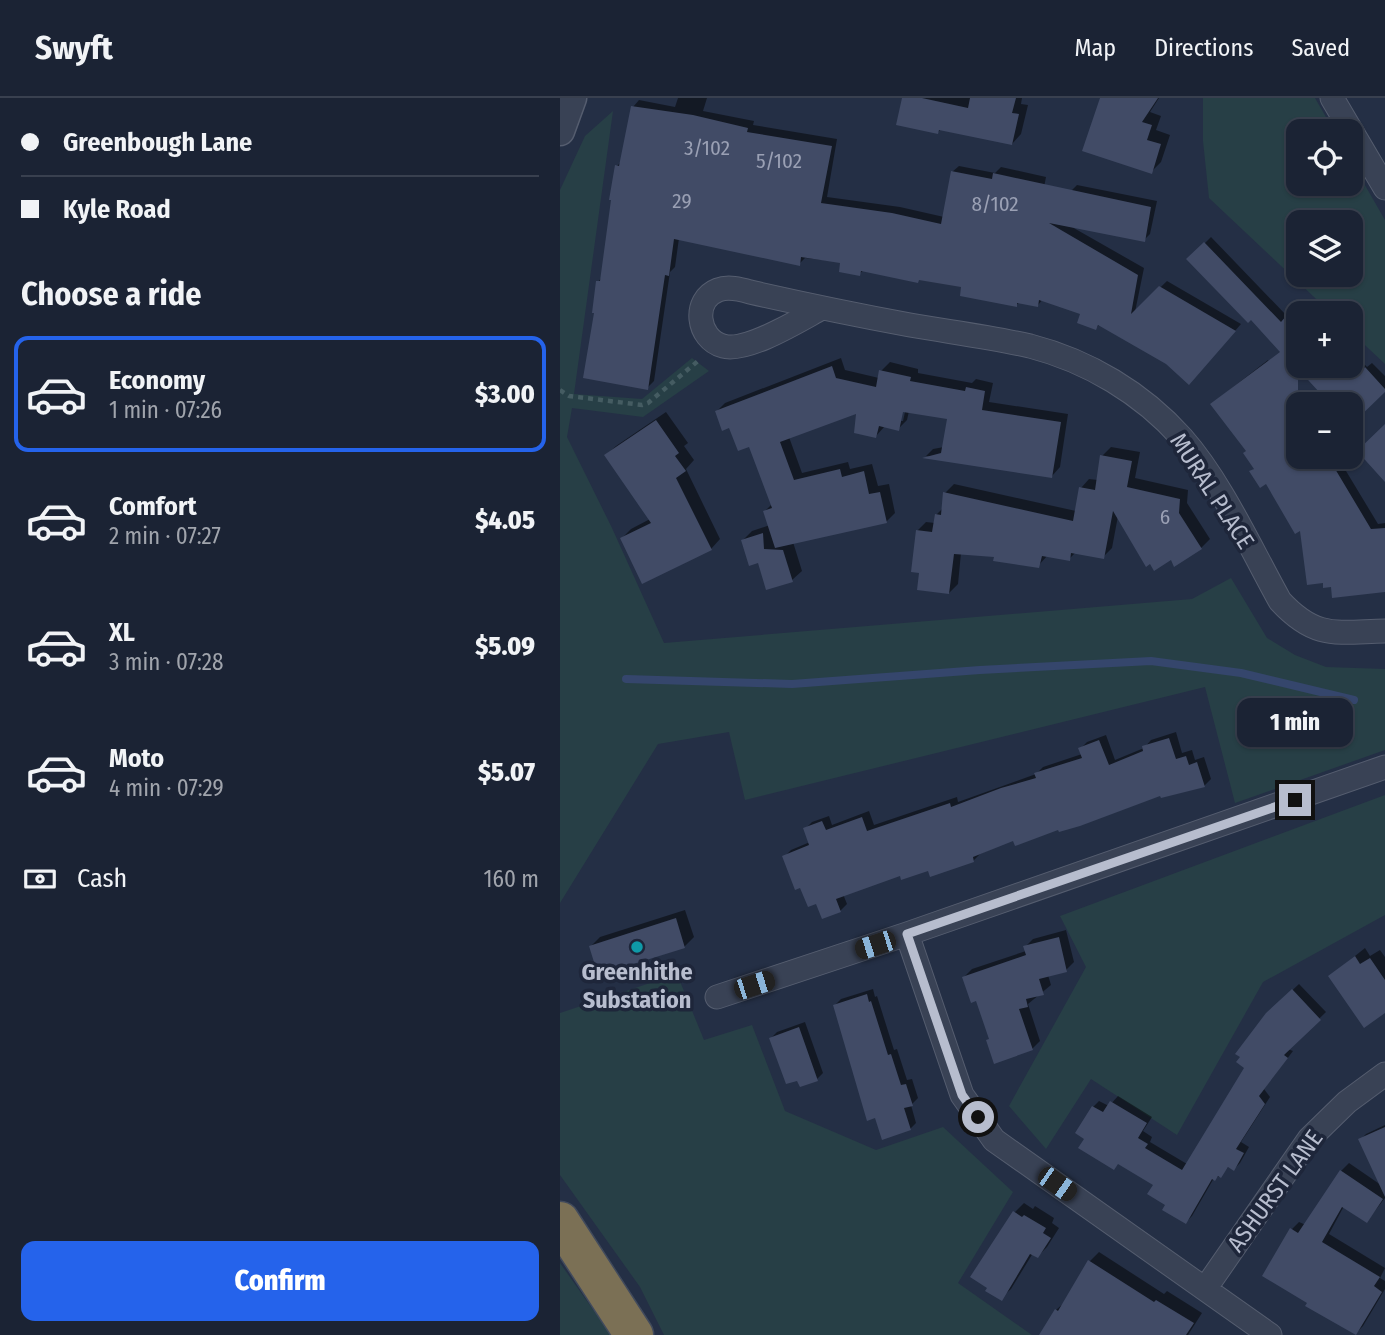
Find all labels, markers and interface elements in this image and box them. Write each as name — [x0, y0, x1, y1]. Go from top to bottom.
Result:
text: Swyft — [35, 28, 113, 68]
text: Map — [1075, 34, 1116, 62]
text: Directions — [1154, 34, 1253, 62]
text: Saved — [1291, 34, 1350, 62]
map controls — [1286, 119, 1363, 469]
button: locate — [1286, 119, 1363, 196]
text: Greenbough Lane — [63, 127, 252, 158]
house number: 3/102 — [684, 135, 730, 161]
house number: 5/102 — [756, 148, 802, 174]
house number: 29 — [672, 188, 692, 214]
house number: 8/102 — [971, 191, 1019, 217]
text: Kyle Road — [63, 194, 171, 225]
button: layers — [1286, 210, 1363, 287]
text: Choose a ride — [21, 275, 202, 313]
button: + — [1286, 301, 1363, 378]
icon: car — [25, 363, 88, 426]
text: Economy — [109, 365, 205, 396]
text: $3.00 — [475, 379, 535, 410]
button: − — [1286, 392, 1363, 469]
text: 1 min · 07:26 — [109, 396, 222, 424]
street label: MURAL PLACE — [1164, 428, 1260, 554]
icon: car — [25, 489, 88, 552]
text: Comfort — [109, 491, 197, 522]
house number: 6 — [1160, 504, 1170, 530]
text: $4.05 — [475, 505, 535, 536]
text: 2 min · 07:27 — [109, 522, 221, 550]
icon: car — [25, 615, 88, 678]
text: XL — [109, 617, 135, 648]
text: $5.09 — [475, 631, 535, 662]
text: 3 min · 07:28 — [109, 648, 223, 676]
callout: 1 min — [1237, 698, 1353, 748]
text: 1 min — [1270, 708, 1320, 736]
icon: car — [25, 741, 88, 804]
text: Moto — [109, 743, 164, 774]
text: $5.07 — [478, 757, 535, 788]
text: 4 min · 07:29 — [109, 774, 224, 802]
route end — [1279, 784, 1311, 816]
icon: cash — [21, 860, 59, 898]
text: Cash — [77, 863, 127, 894]
text: 160 m — [484, 865, 539, 893]
car — [852, 929, 899, 961]
marker: Greenhithe Substation — [629, 939, 645, 955]
place label: Greenhithe Substation — [581, 958, 693, 1014]
car — [731, 969, 778, 1001]
route start — [962, 1101, 994, 1133]
street label: ASHURST LANE — [1222, 1125, 1328, 1257]
car — [1034, 1163, 1081, 1205]
button: Confirm — [21, 1241, 539, 1321]

